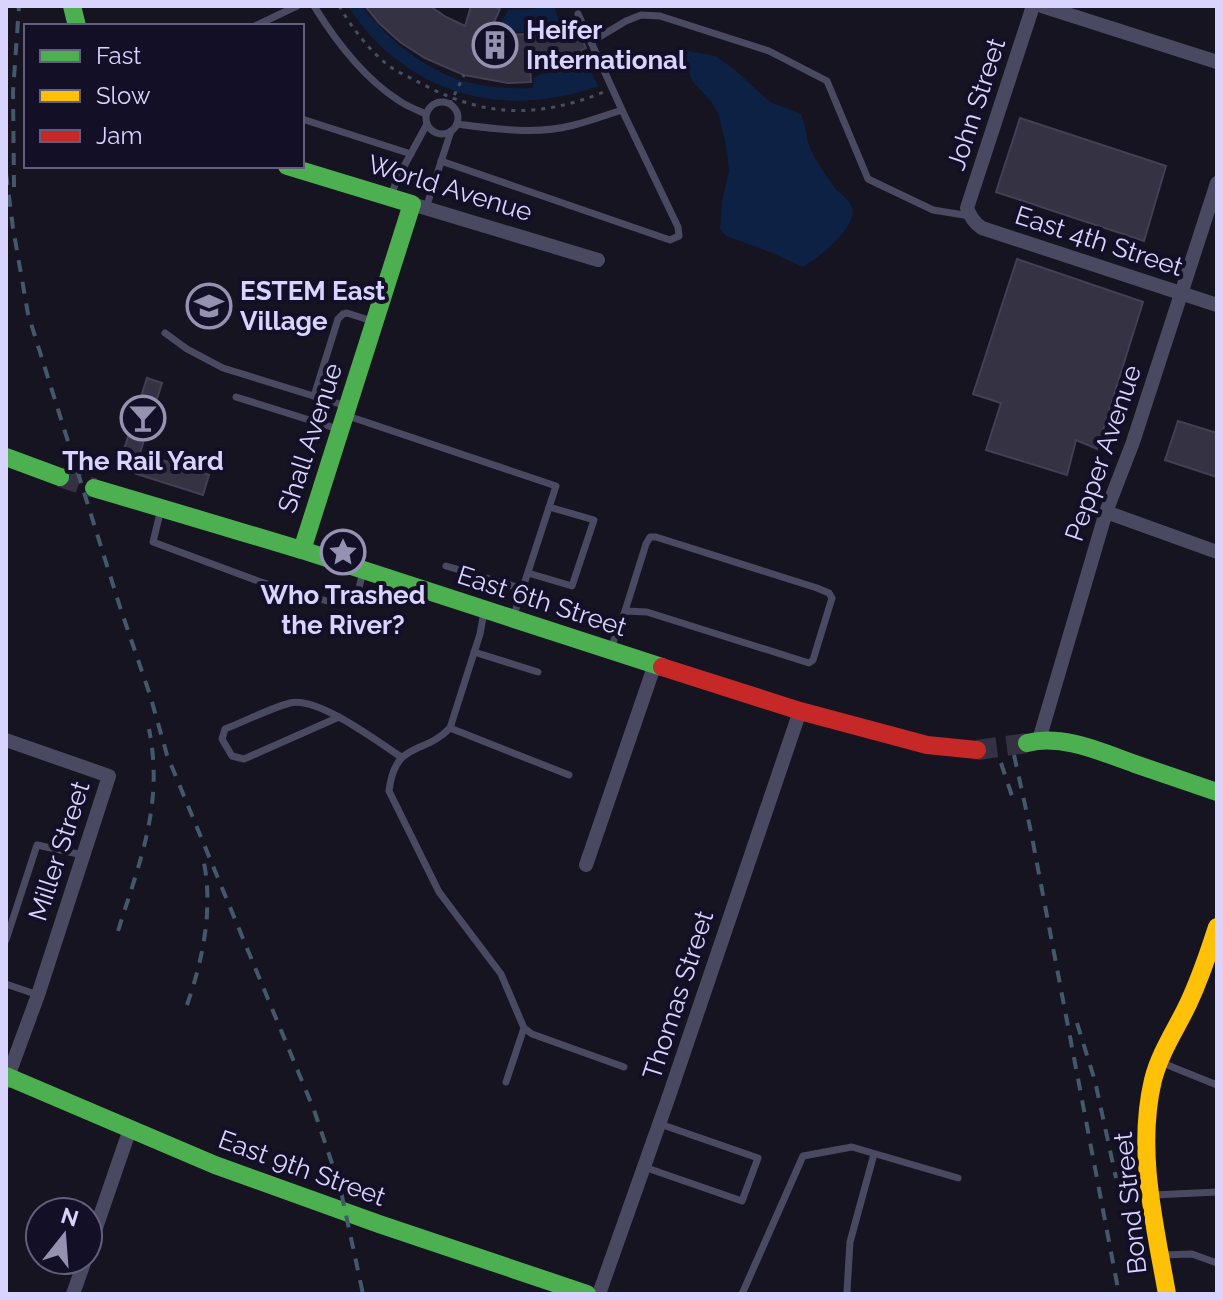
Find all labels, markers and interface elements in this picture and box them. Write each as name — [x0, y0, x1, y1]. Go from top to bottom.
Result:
place label: Heifer International — [526, 15, 687, 75]
building icon: Heifer International — [471, 21, 519, 69]
legend — [24, 24, 304, 168]
street label: John Street — [941, 34, 1011, 174]
text: Fast — [96, 41, 141, 70]
text: Slow — [96, 81, 151, 110]
text: Jam — [96, 121, 142, 150]
street label: World Avenue — [364, 149, 536, 227]
street label: East 4th Street — [1011, 200, 1187, 282]
place label: ESTEM East Village — [240, 276, 385, 336]
school or university icon: ESTEM East Village — [185, 282, 233, 330]
street label: Shall Avenue — [272, 359, 348, 517]
street label: Pepper Avenue — [1059, 361, 1147, 545]
bar icon: The Rail Yard — [119, 394, 167, 442]
place label: The Rail Yard — [62, 446, 224, 476]
place icon: Who Trashed the River? — [319, 528, 367, 576]
street label: East 6th Street — [454, 560, 631, 643]
place label: Who Trashed the River? — [261, 580, 425, 640]
street label: Miller Street — [22, 777, 96, 925]
street label: Thomas Street — [637, 906, 720, 1083]
street label: East 9th Street — [214, 1124, 390, 1212]
street label: Bond Street — [1108, 1130, 1152, 1276]
north arrow — [24, 1196, 104, 1276]
text: N — [58, 1202, 82, 1232]

